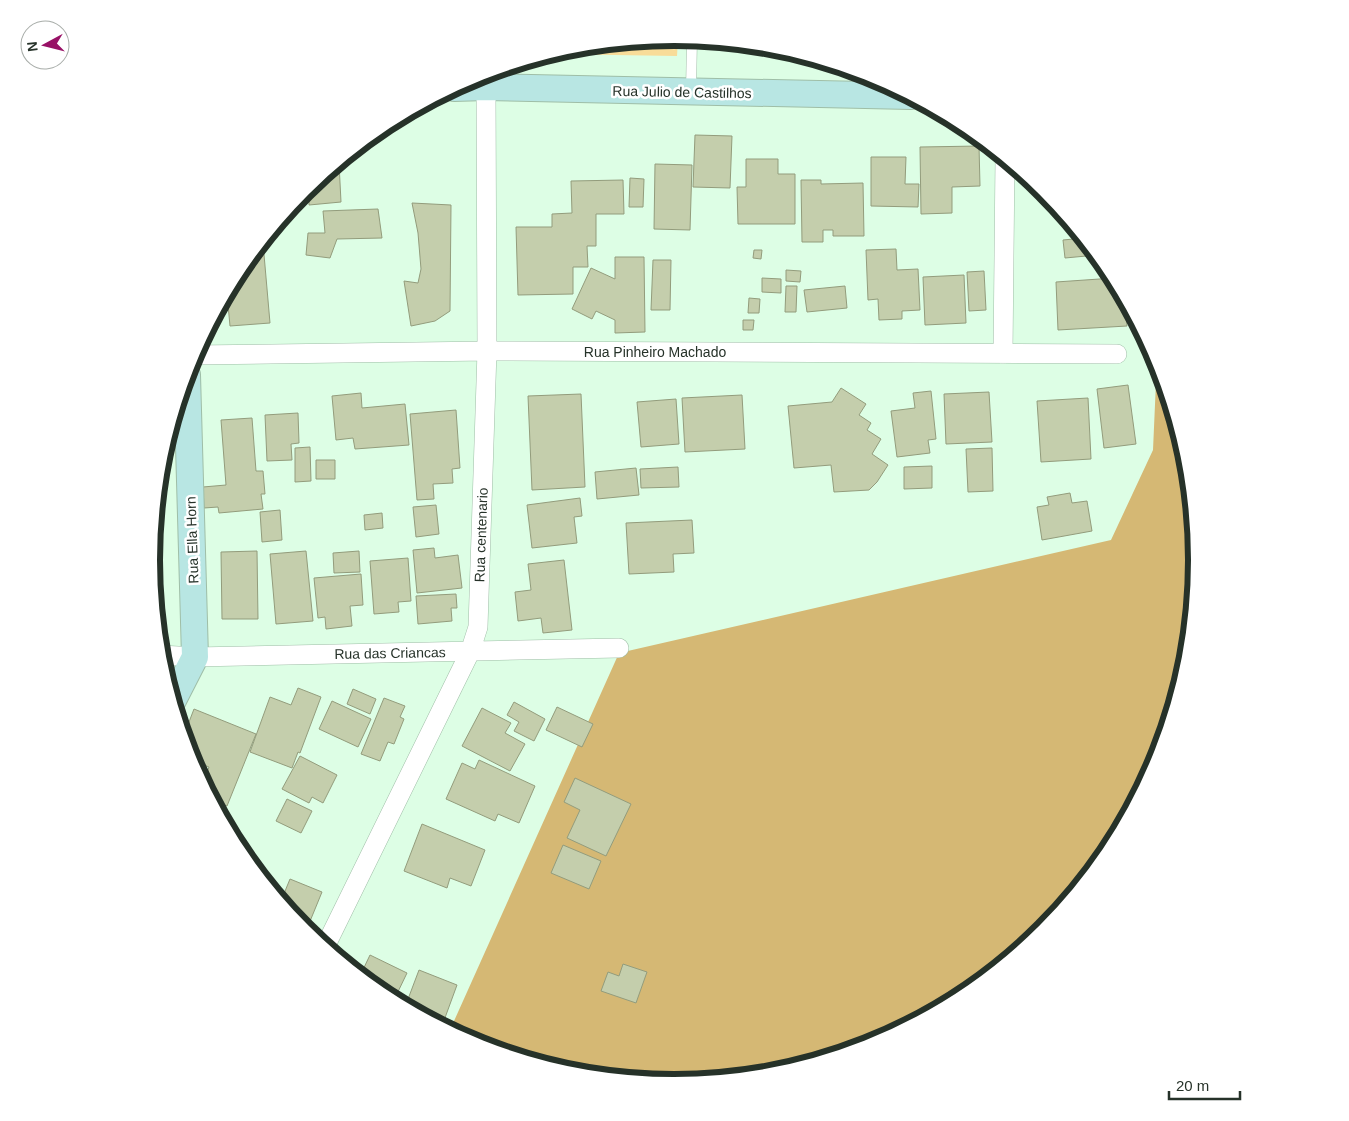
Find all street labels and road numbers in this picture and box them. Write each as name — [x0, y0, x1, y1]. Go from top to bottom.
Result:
street label: Rua Julio de Castilhos — [612, 83, 752, 101]
street label: Rua Pinheiro Machado — [584, 344, 726, 360]
street label: Rua centenario — [471, 487, 491, 583]
street label: Rua Ella Horn — [182, 496, 202, 584]
street label: Rua das Criancas — [334, 644, 446, 662]

